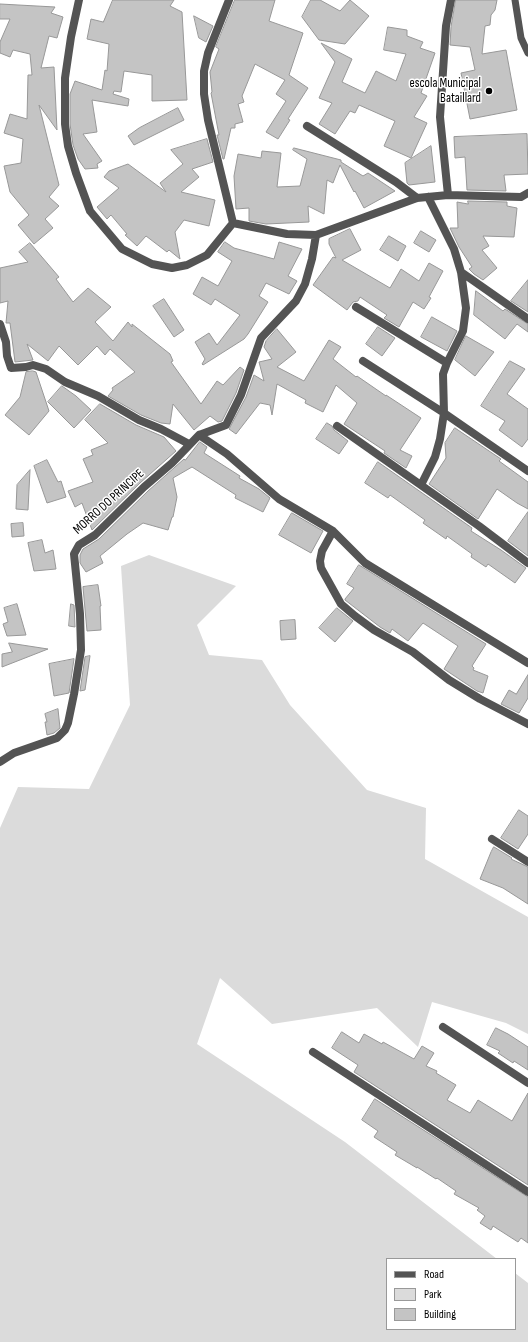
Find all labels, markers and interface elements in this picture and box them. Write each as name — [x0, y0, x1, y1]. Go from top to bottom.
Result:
place label: escola Municipal Bataillard — [410, 76, 481, 107]
marker: escola Municipal Bataillard — [484, 86, 494, 96]
street label: MORRO DO PRINCIPE — [70, 466, 148, 538]
legend — [386, 1258, 516, 1330]
text: Road — [424, 1267, 444, 1282]
text: Park — [424, 1287, 442, 1302]
text: Building — [424, 1307, 456, 1322]

